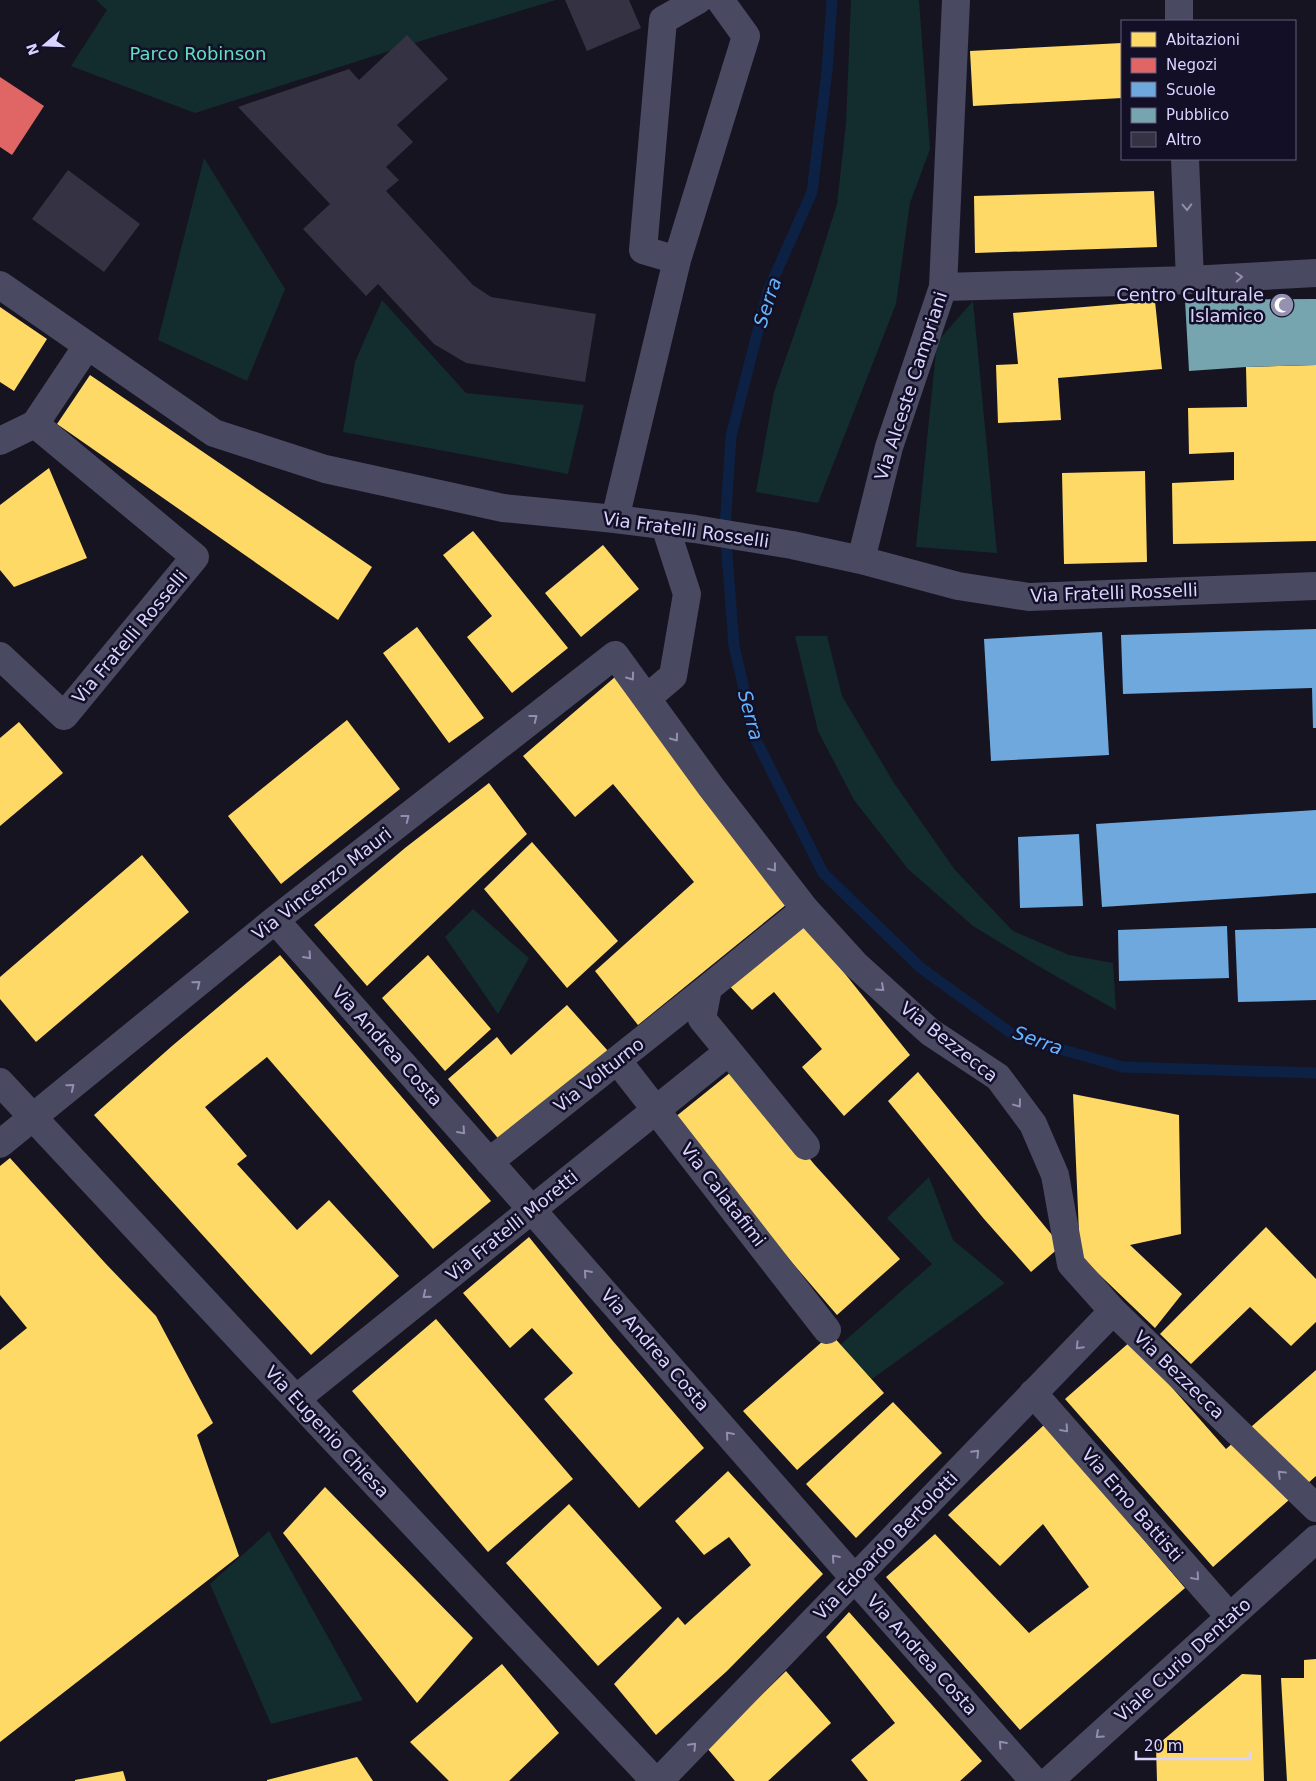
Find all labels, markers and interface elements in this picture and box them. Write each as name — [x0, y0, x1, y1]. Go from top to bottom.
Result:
north arrow — [20, 20, 70, 70]
legend — [1121, 20, 1296, 160]
text: Abitazioni — [1166, 31, 1240, 49]
text: N — [23, 41, 42, 57]
park label: Parco Robinson — [129, 43, 267, 64]
text: Negozi — [1166, 56, 1217, 74]
text: Scuole — [1166, 81, 1216, 99]
text: Pubblico — [1166, 106, 1229, 124]
text: Altro — [1166, 131, 1201, 149]
one-way arrow — [1182, 204, 1193, 212]
one-way arrow — [1235, 272, 1243, 283]
water label: Serra — [749, 274, 785, 330]
place label: Centro Culturale Islamico — [1116, 284, 1264, 326]
street label: Via Alceste Campriani — [870, 289, 951, 483]
mosque icon: Centro Culturale Islamico — [1269, 292, 1295, 318]
street label: Via Fratelli Rosselli — [602, 507, 770, 552]
street label: Via Fratelli Rosselli — [68, 566, 192, 708]
street label: Via Fratelli Rosselli — [1030, 579, 1198, 606]
one-way arrow — [625, 671, 634, 681]
water label: Serra — [734, 688, 768, 742]
one-way arrow — [528, 715, 538, 724]
one-way arrow — [669, 732, 678, 742]
one-way arrow — [400, 815, 410, 824]
street label: Via Vincenzo Mauri — [248, 823, 396, 944]
one-way arrow — [767, 862, 776, 872]
one-way arrow — [302, 951, 311, 960]
one-way arrow — [191, 981, 200, 990]
street label: Via Andrea Costa — [328, 981, 447, 1110]
one-way arrow — [876, 982, 885, 991]
street label: Via Bezzecca — [896, 997, 1002, 1086]
water label: Serra — [1010, 1021, 1066, 1059]
street label: Via Volturno — [549, 1033, 648, 1116]
one-way arrow — [65, 1083, 74, 1092]
one-way arrow — [1012, 1098, 1020, 1107]
one-way arrow — [456, 1125, 465, 1134]
street label: Via Calatafimi — [677, 1139, 770, 1251]
street label: Via Fratelli Moretti — [441, 1166, 582, 1285]
one-way arrow — [584, 1270, 593, 1279]
street label: Via Andrea Costa — [597, 1284, 714, 1415]
one-way arrow — [422, 1289, 431, 1298]
street label: Via Bezzecca — [1130, 1326, 1229, 1423]
one-way arrow — [1076, 1340, 1085, 1349]
street label: Via Eugenio Chiesa — [261, 1361, 394, 1502]
one-way arrow — [1059, 1424, 1068, 1433]
one-way arrow — [725, 1432, 734, 1441]
street label: Via Emo Battisti — [1077, 1444, 1187, 1566]
one-way arrow — [970, 1449, 979, 1458]
street label: Via Edoardo Bertolotti — [809, 1467, 962, 1624]
one-way arrow — [1278, 1471, 1287, 1480]
one-way arrow — [832, 1554, 841, 1563]
one-way arrow — [1190, 1572, 1199, 1581]
street label: Via Andrea Costa — [863, 1590, 982, 1719]
street label: Viale Curio Dentato — [1110, 1593, 1255, 1726]
scale bar — [1136, 1728, 1250, 1760]
one-way arrow — [1096, 1730, 1105, 1739]
text: 20 m — [1144, 1737, 1182, 1755]
one-way arrow — [998, 1741, 1007, 1750]
one-way arrow — [687, 1743, 696, 1752]

